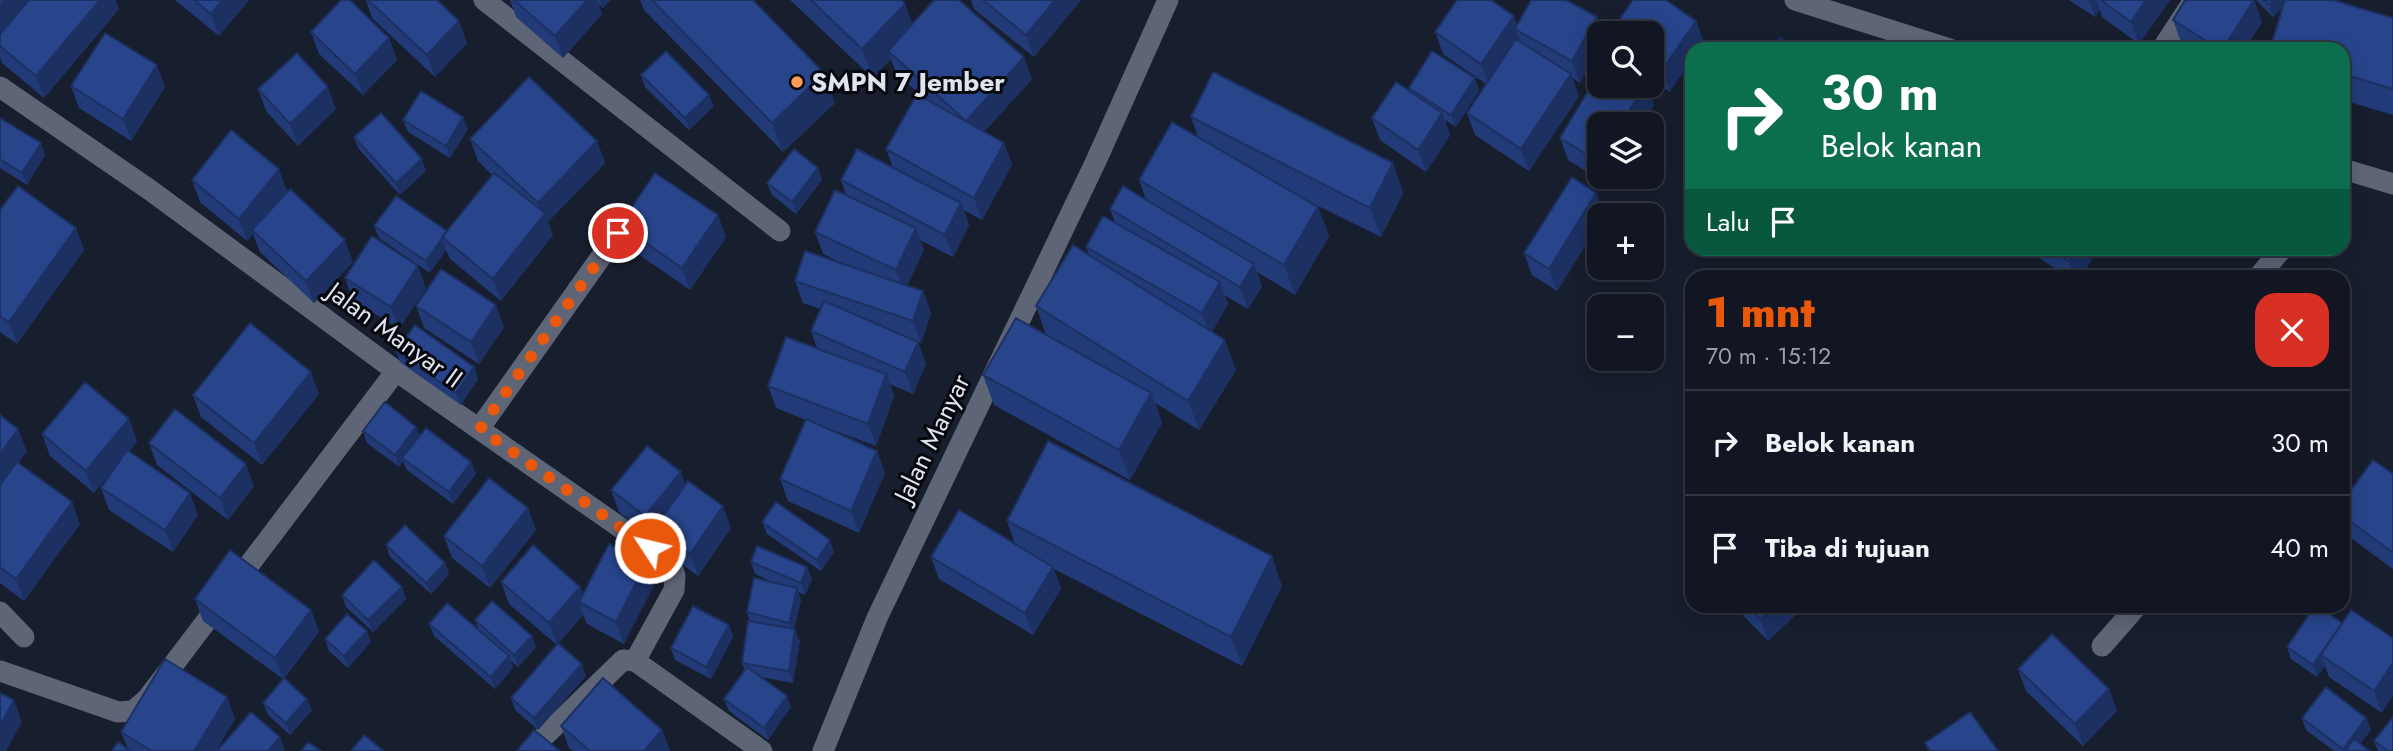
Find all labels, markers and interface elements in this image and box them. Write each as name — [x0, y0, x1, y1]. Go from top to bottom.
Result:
map controls — [1587, 21, 1664, 371]
button: search — [1587, 21, 1664, 98]
text: 30 m — [1821, 58, 1939, 128]
place label: SMPN 7 Jember — [811, 63, 1005, 101]
icon: right — [1706, 70, 1797, 161]
marker: SMPN 7 Jember — [789, 74, 805, 90]
button: layers — [1587, 112, 1664, 189]
text: Belok kanan — [1821, 123, 1982, 169]
pin — [588, 203, 648, 263]
button: + — [1587, 203, 1664, 280]
text: Lalu — [1706, 203, 1750, 241]
icon: arrive — [1764, 203, 1802, 241]
icon: arrive — [599, 214, 637, 252]
street label: Jalan Manyar II — [317, 271, 471, 397]
text: 1 mnt — [1706, 282, 1815, 343]
button: close — [2255, 293, 2329, 367]
button: − — [1587, 294, 1664, 371]
text: 70 m · 15:12 — [1706, 339, 1831, 373]
street label: Jalan Manyar — [883, 367, 979, 511]
icon: right — [1706, 424, 1744, 462]
text: Belok kanan — [1765, 424, 1915, 462]
text: 30 m — [2271, 424, 2329, 462]
position arrow — [613, 511, 687, 585]
icon: arrive — [1706, 529, 1744, 567]
text: Tiba di tujuan — [1765, 529, 1930, 567]
text: 40 m — [2270, 529, 2329, 567]

